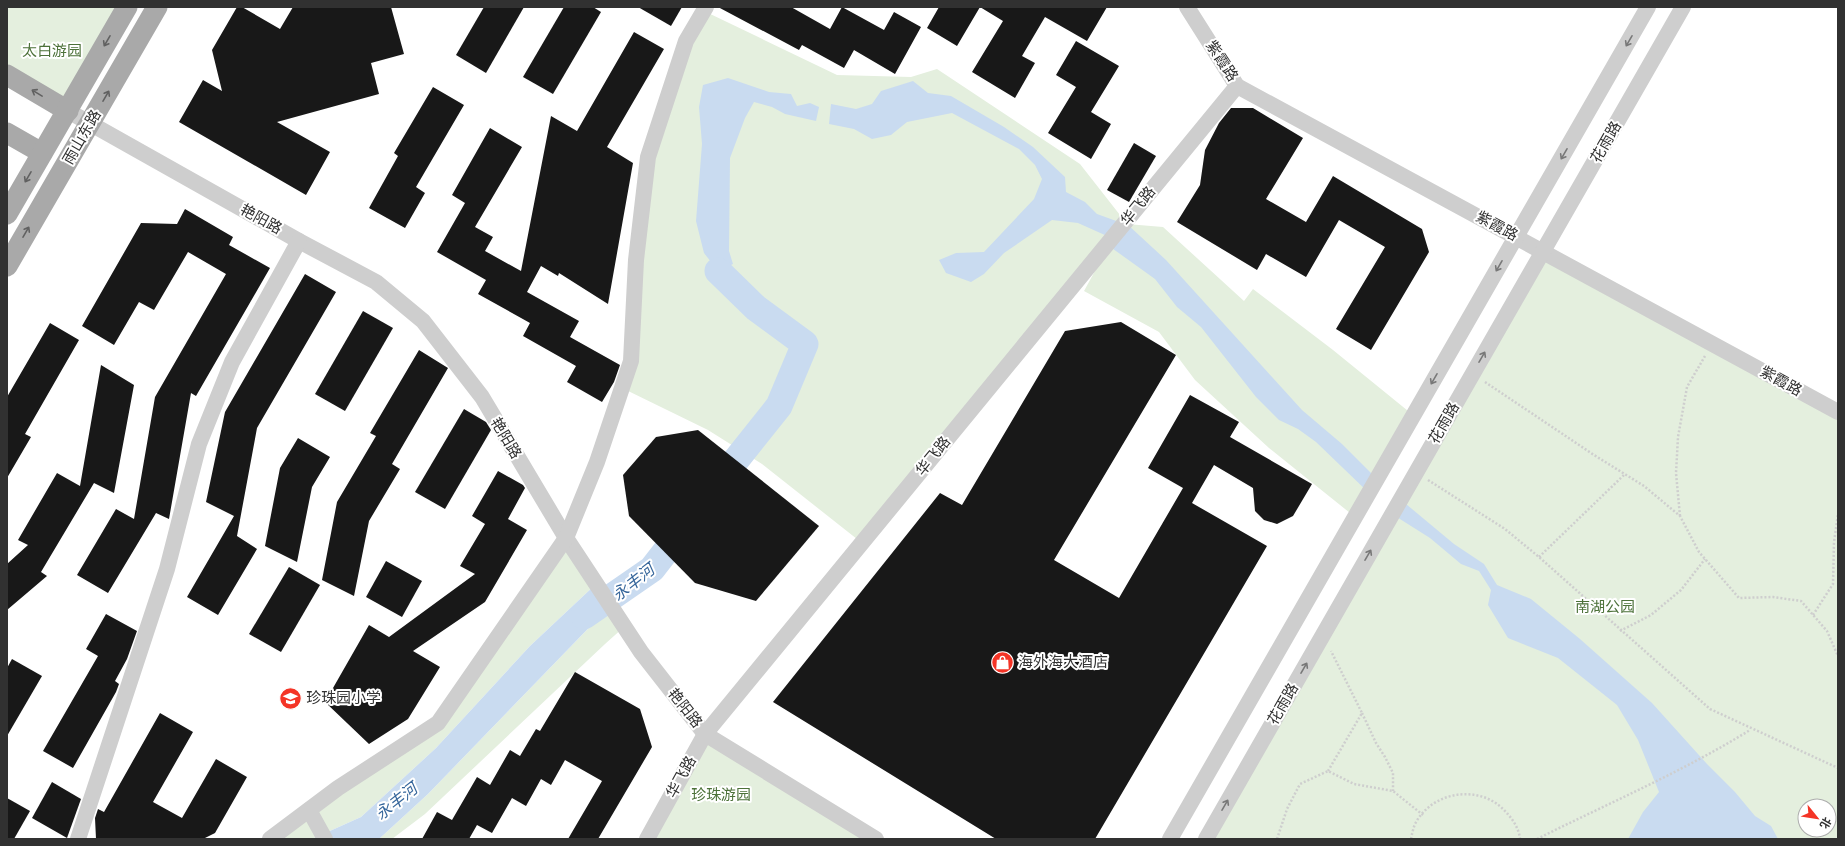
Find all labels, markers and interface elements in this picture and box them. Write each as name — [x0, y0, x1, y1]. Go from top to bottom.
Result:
one-way arrow — [103, 35, 111, 47]
one-way arrow — [1624, 35, 1632, 47]
street label: 紫霞路 — [1202, 37, 1242, 85]
park label: 太白游园 — [22, 42, 82, 60]
one-way arrow — [31, 88, 43, 96]
one-way arrow — [102, 90, 110, 102]
street label: 雨山东路 — [59, 107, 105, 167]
street label: 花雨路 — [1587, 118, 1625, 166]
one-way arrow — [1559, 147, 1567, 159]
one-way arrow — [23, 171, 31, 183]
street label: 华飞路 — [1117, 183, 1159, 229]
street label: 艳阳路 — [237, 200, 285, 238]
street label: 紫霞路 — [1473, 207, 1521, 245]
one-way arrow — [23, 227, 31, 239]
one-way arrow — [1495, 260, 1502, 272]
one-way arrow — [1478, 351, 1486, 363]
street label: 紫霞路 — [1757, 362, 1805, 400]
one-way arrow — [1430, 373, 1438, 385]
street label: 花雨路 — [1425, 399, 1463, 447]
street label: 艳阳路 — [487, 414, 525, 462]
street label: 华飞路 — [912, 433, 954, 479]
one-way arrow — [1365, 549, 1373, 561]
water label: 永丰河 — [609, 558, 661, 605]
park label: 南湖公园 — [1575, 598, 1635, 616]
shop icon: 海外海大酒店 — [989, 649, 1015, 675]
place label: 海外海大酒店 — [1018, 653, 1108, 671]
one-way arrow — [1300, 662, 1308, 674]
street label: 花雨路 — [1264, 680, 1302, 728]
school or university icon: 珍珠园小学 — [277, 685, 303, 711]
street label: 艳阳路 — [664, 685, 706, 731]
place label: 珍珠园小学 — [306, 689, 381, 707]
street label: 华飞路 — [662, 753, 700, 801]
water label: 永丰河 — [372, 777, 424, 824]
park label: 珍珠游园 — [691, 786, 751, 804]
north arrow — [1797, 798, 1837, 838]
one-way arrow — [1222, 799, 1230, 811]
text: 北 — [1817, 815, 1834, 831]

